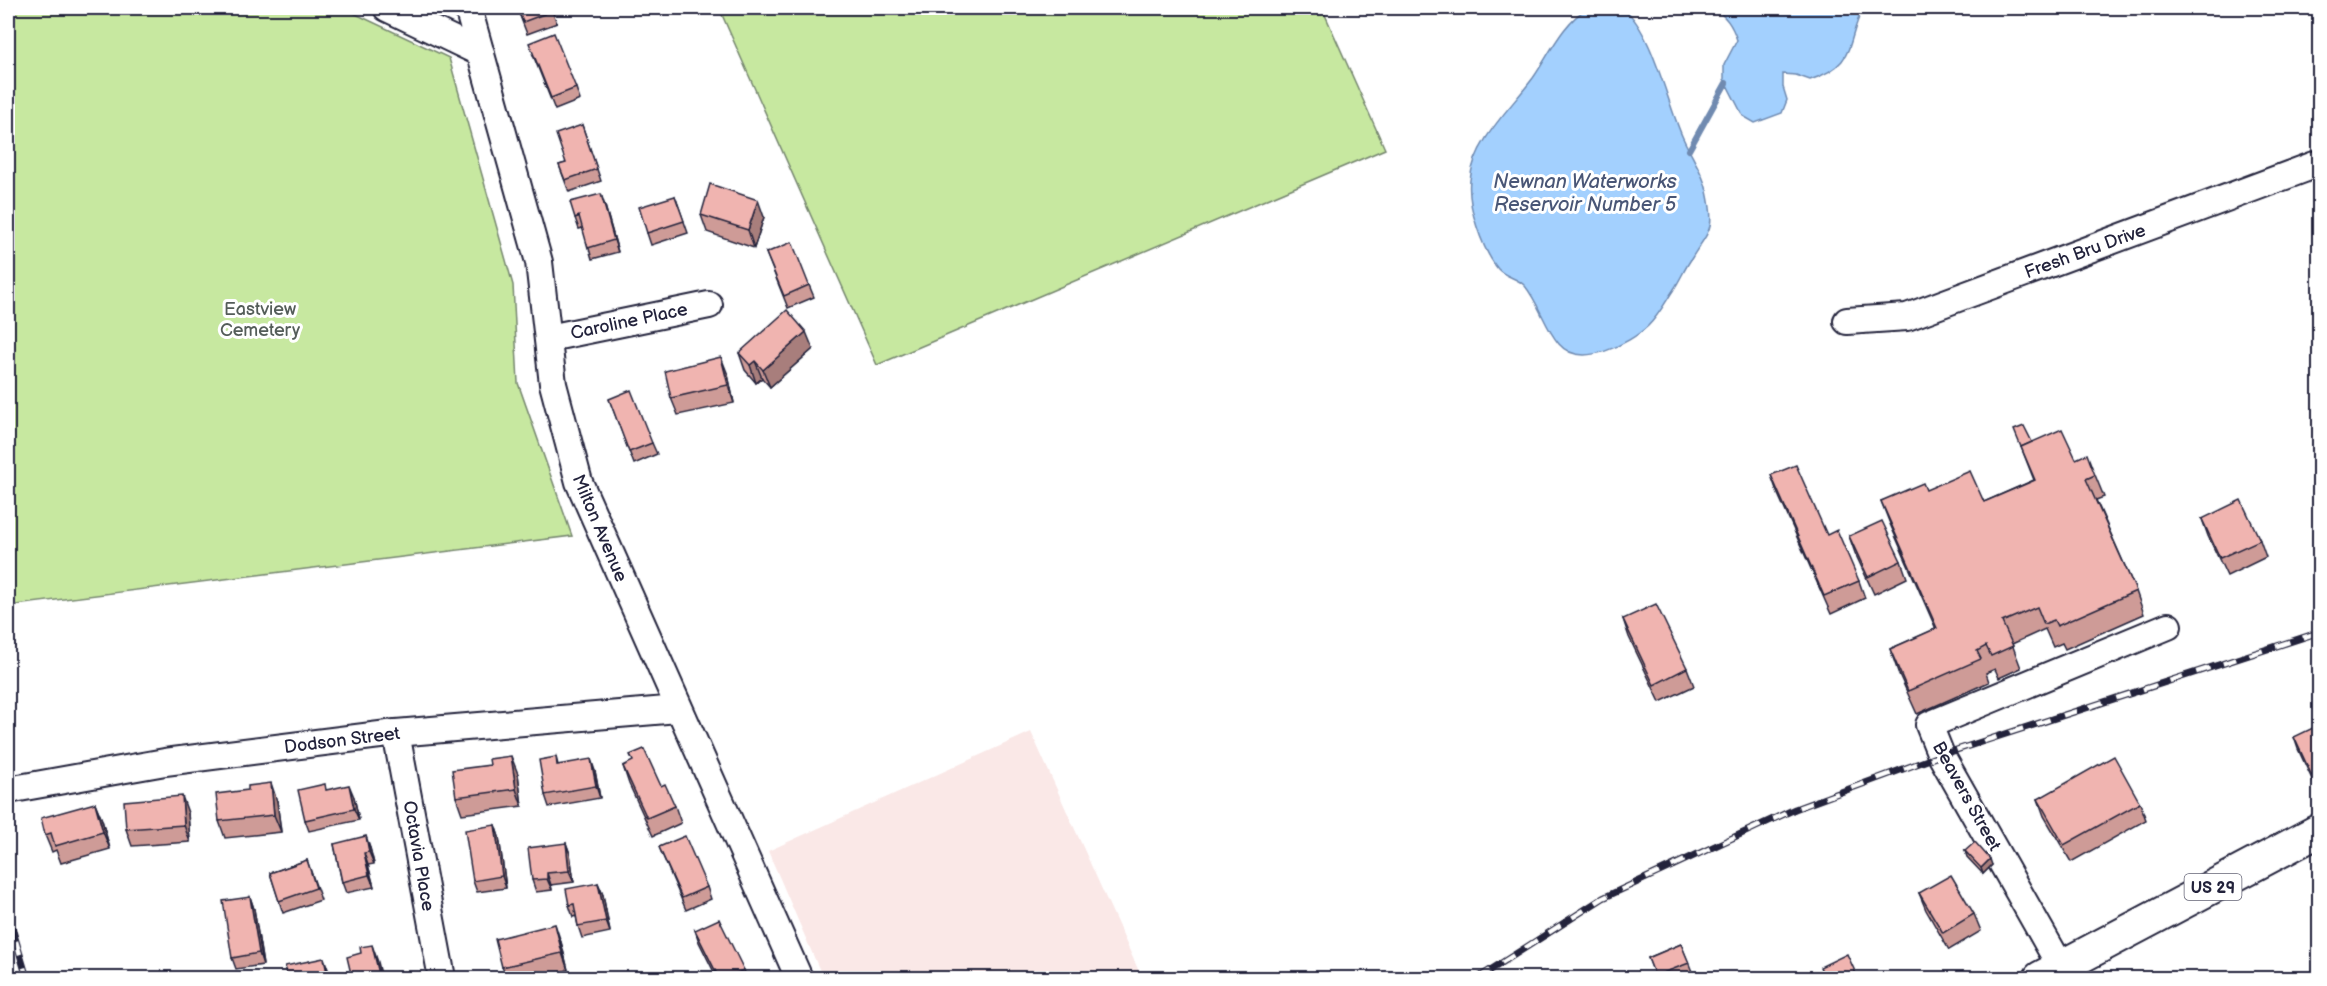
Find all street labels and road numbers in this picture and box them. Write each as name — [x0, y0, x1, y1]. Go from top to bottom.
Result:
street label: Fresh Bru Drive — [2022, 220, 2149, 283]
street label: Caroline Place — [569, 299, 690, 344]
street label: Milton Avenue — [568, 471, 632, 585]
street label: Dodson Street — [283, 723, 402, 758]
street label: Beavers Street — [1928, 738, 2005, 855]
street label: Octavia Place — [398, 799, 439, 913]
road number: US 29 — [2184, 874, 2242, 900]

